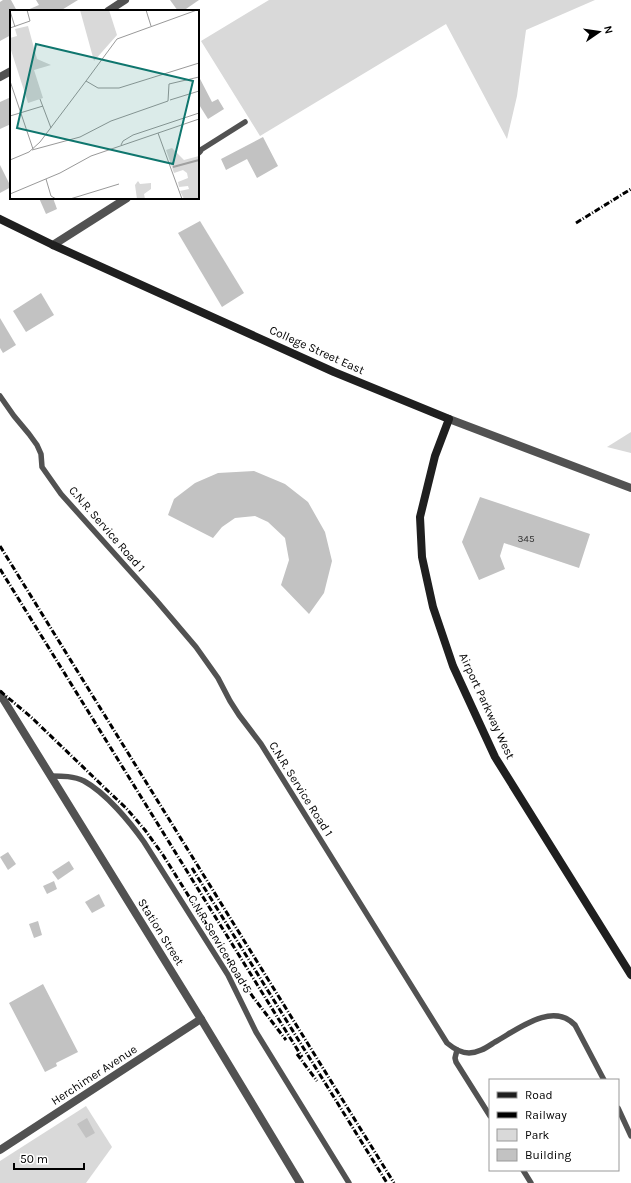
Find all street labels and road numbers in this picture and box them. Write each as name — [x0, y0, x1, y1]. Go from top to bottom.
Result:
street label: College Street East — [267, 323, 367, 377]
street label: C.N.R. Service Road 1 — [66, 483, 148, 575]
street label: Airport Parkway West — [456, 651, 518, 762]
street label: C.N.R. Service Road 1 — [266, 739, 336, 839]
street label: C.N.R. Service Road 5 — [185, 892, 255, 996]
street label: Station Street — [135, 896, 187, 968]
street label: Herchimer Avenue — [48, 1042, 140, 1108]

